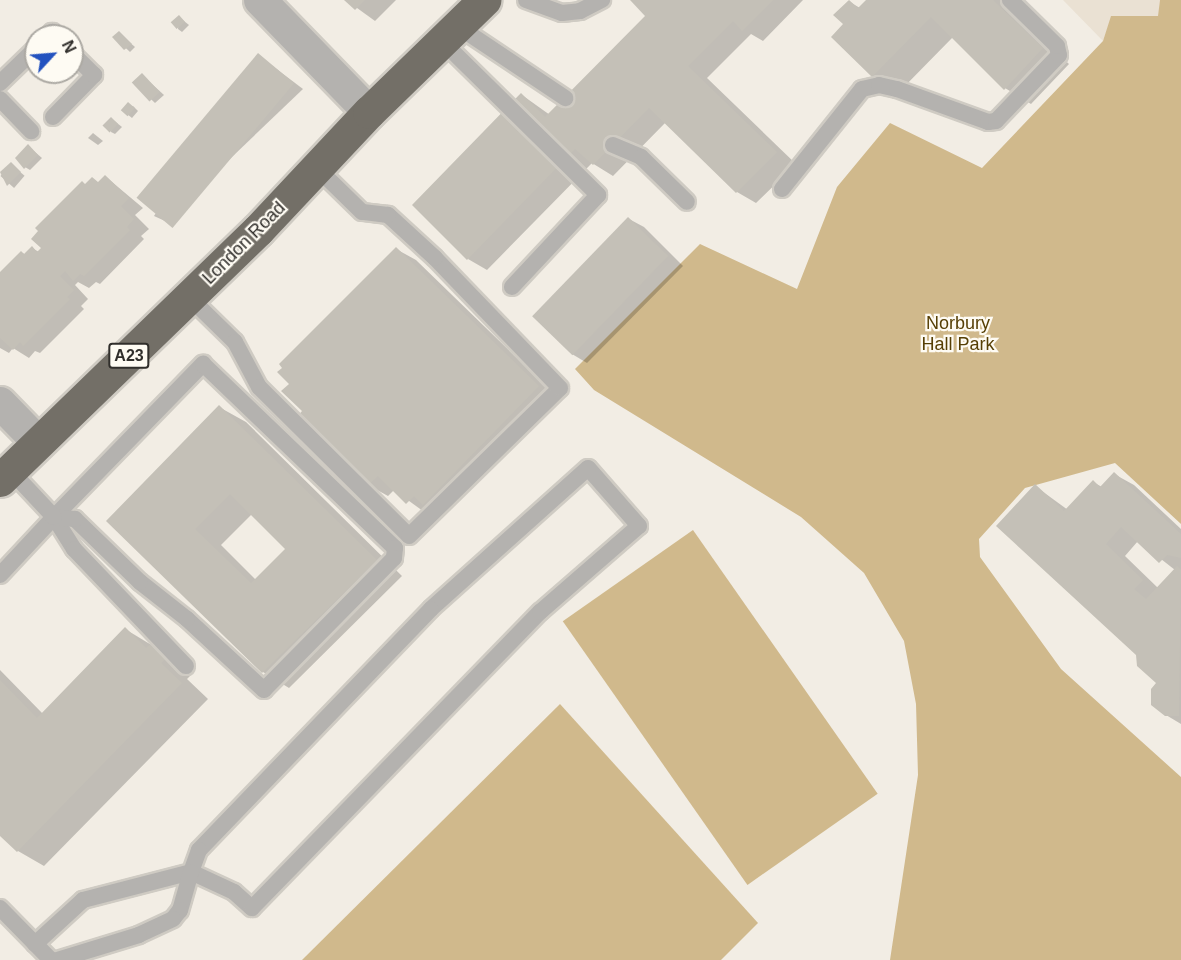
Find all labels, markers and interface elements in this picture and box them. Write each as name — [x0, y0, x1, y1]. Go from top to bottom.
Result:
north arrow — [24, 24, 84, 84]
text: N — [59, 38, 79, 56]
street label: London Road — [198, 197, 290, 289]
park label: Norbury Hall Park — [921, 313, 995, 356]
road number: A23 — [108, 343, 150, 369]

